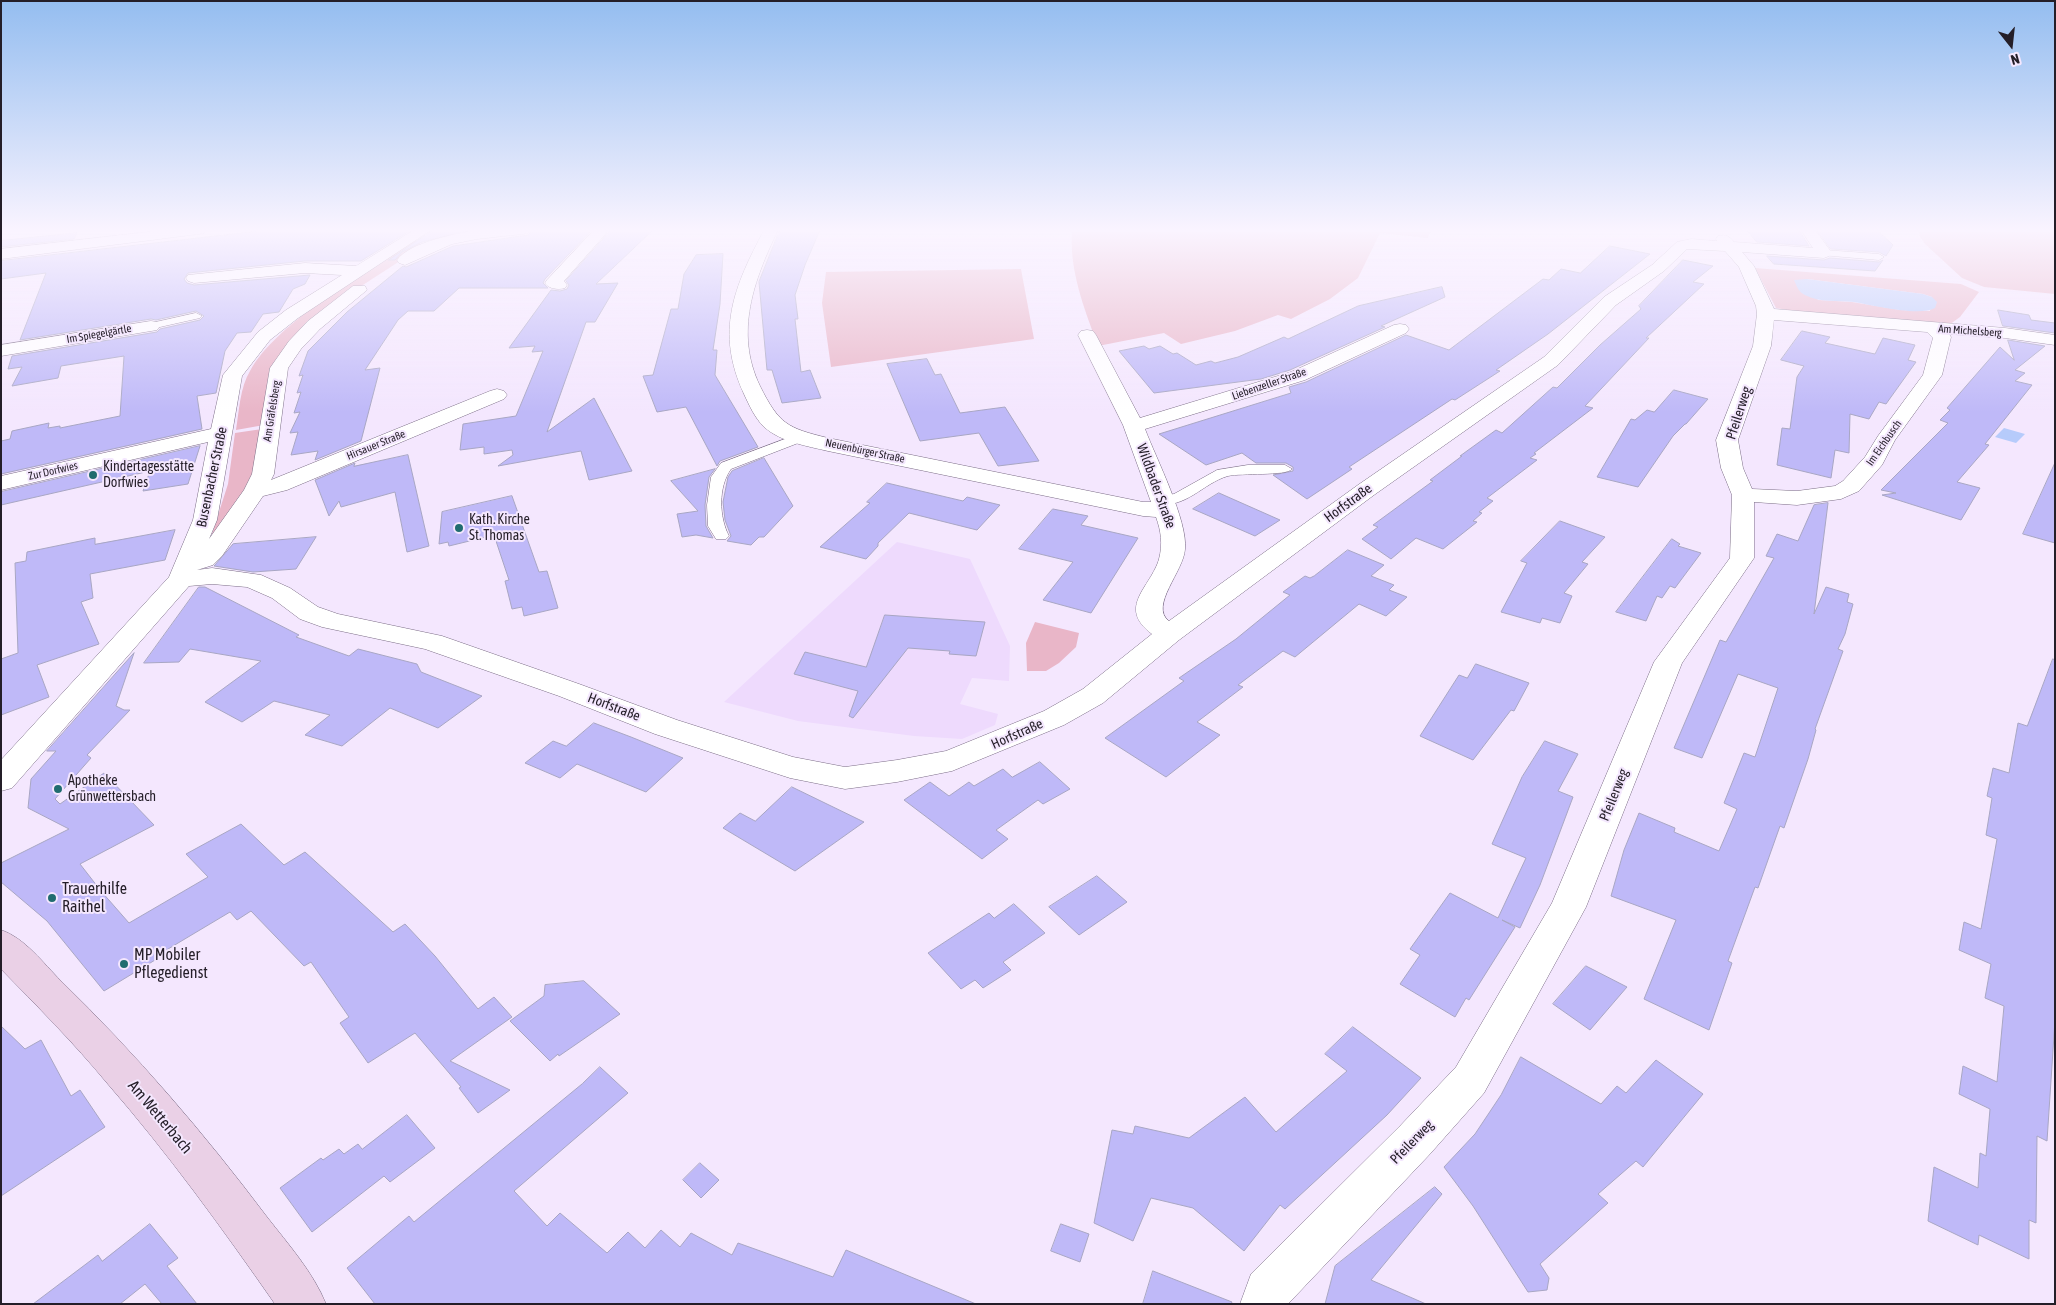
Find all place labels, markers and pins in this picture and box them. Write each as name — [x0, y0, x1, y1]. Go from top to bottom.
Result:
place label: Kindertagesstätte Dorfwies — [103, 459, 194, 492]
marker: Kindertagesstätte Dorfwies — [87, 469, 99, 481]
place label: Kath. Kirche St. Thomas — [469, 512, 530, 544]
marker: Kath. Kirche St. Thomas — [453, 522, 465, 534]
place label: Apotheke Grünwettersbach — [68, 773, 156, 806]
marker: Apotheke Grünwettersbach — [52, 783, 64, 795]
place label: Trauerhilfe Raithel — [62, 879, 127, 917]
marker: Trauerhilfe Raithel — [46, 892, 58, 904]
place label: MP Mobiler Pflegedienst — [134, 945, 208, 983]
marker: MP Mobiler Pflegedienst — [118, 958, 130, 970]

